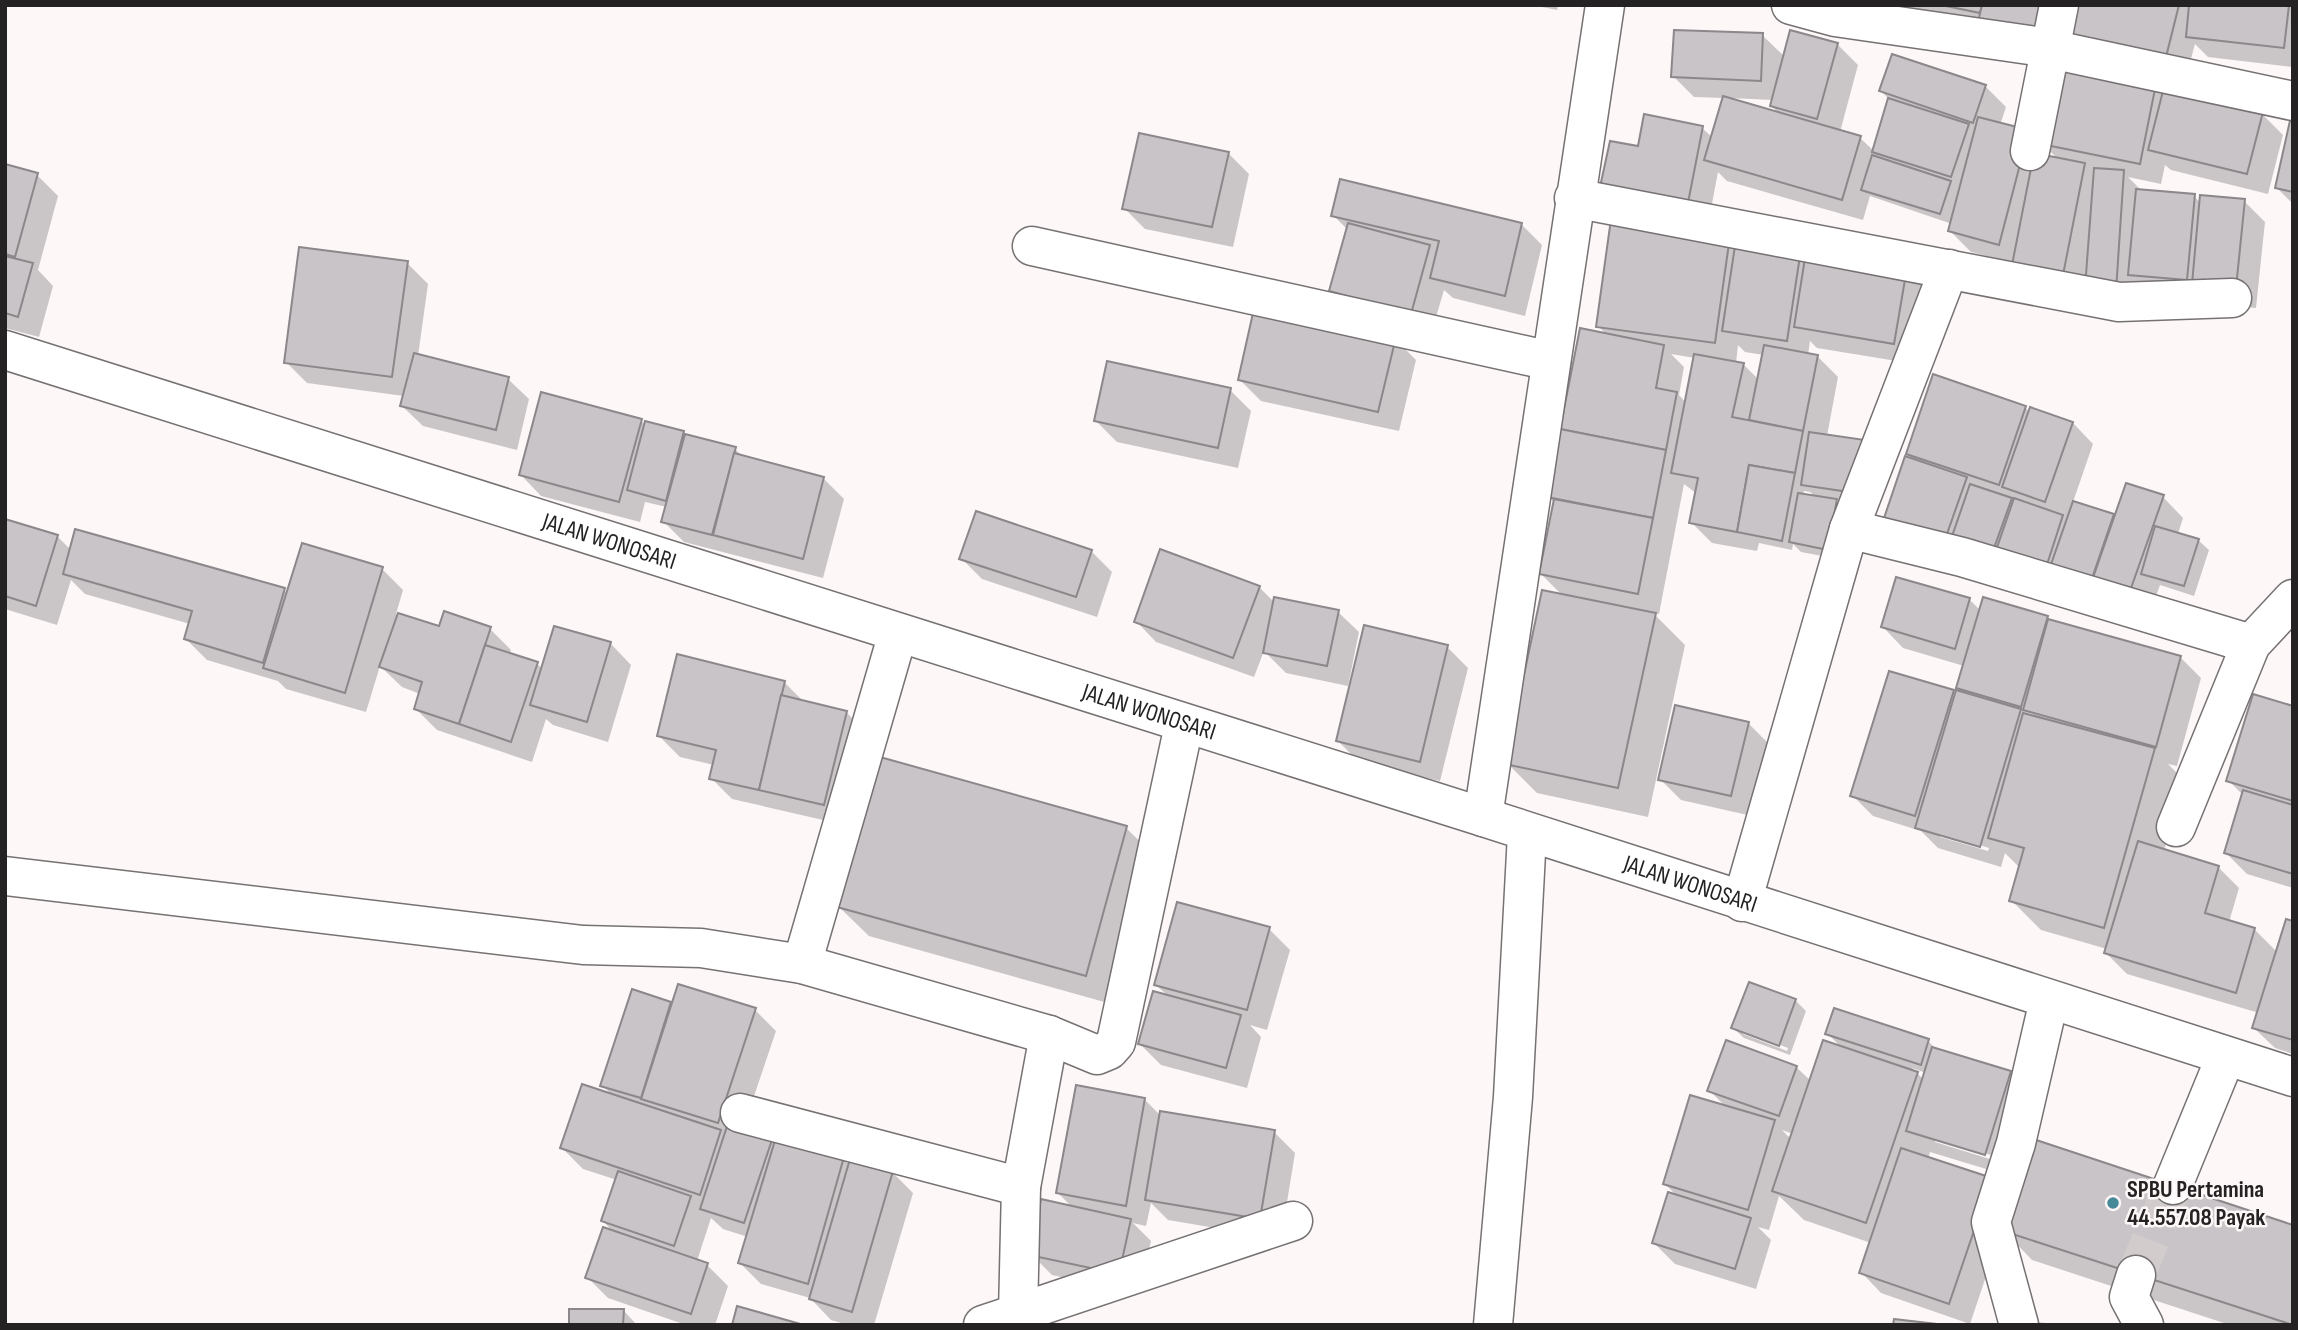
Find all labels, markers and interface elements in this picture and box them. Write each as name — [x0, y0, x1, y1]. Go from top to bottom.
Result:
street label: JALAN WONOSARI — [538, 507, 680, 576]
street label: JALAN WONOSARI — [1078, 677, 1219, 747]
street label: JALAN WONOSARI — [1619, 849, 1761, 919]
place label: SPBU Pertamina 44.557.08 Payak — [2127, 1175, 2265, 1232]
marker: SPBU Pertamina 44.557.08 Payak — [2105, 1195, 2121, 1211]

